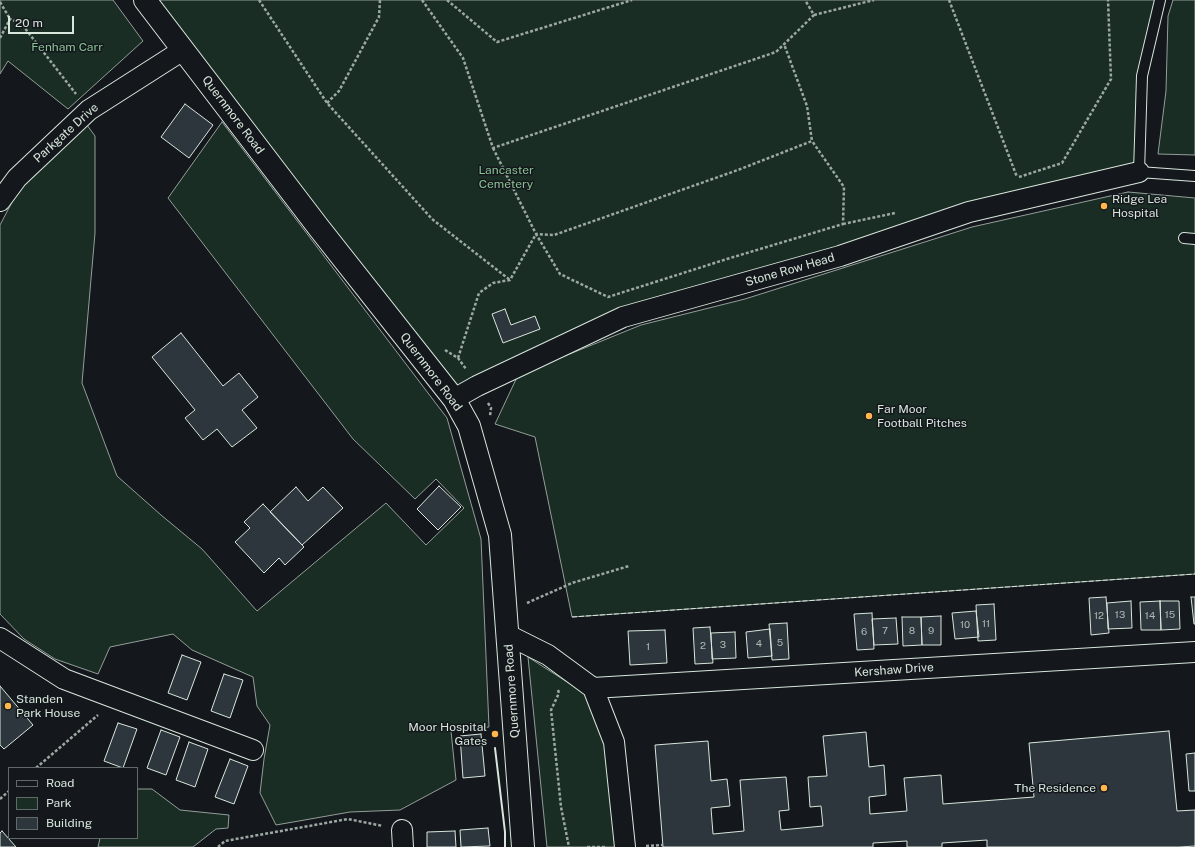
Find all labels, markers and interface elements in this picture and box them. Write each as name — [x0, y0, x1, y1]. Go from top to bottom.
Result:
scale bar — [10, 8, 76, 34]
text: 20 m — [15, 16, 43, 30]
park label: Fenham Carr — [31, 40, 103, 54]
street label: Quernmore Road — [199, 73, 267, 157]
street label: Parkgate Drive — [31, 100, 101, 166]
park label: Lancaster Cemetery — [478, 163, 534, 191]
place label: Ridge Lea Hospital — [1112, 192, 1167, 220]
marker: Ridge Lea Hospital — [1099, 201, 1109, 211]
street label: Stone Row Head — [744, 250, 836, 290]
street label: Quernmore Road — [397, 330, 465, 414]
place label: Far Moor Football Pitches — [877, 402, 967, 430]
marker: Far Moor Football Pitches — [864, 411, 874, 421]
house number: 13 — [1115, 609, 1125, 621]
house number: 15 — [1165, 609, 1175, 621]
house number: 12 — [1094, 610, 1104, 622]
house number: 14 — [1145, 610, 1155, 622]
house number: 11 — [982, 618, 990, 630]
house number: 10 — [960, 619, 970, 631]
house number: 7 — [882, 625, 888, 637]
house number: 8 — [909, 625, 915, 637]
house number: 9 — [928, 625, 934, 637]
house number: 6 — [861, 626, 867, 638]
house number: 5 — [777, 637, 783, 649]
house number: 4 — [756, 638, 762, 650]
house number: 3 — [720, 639, 726, 651]
house number: 2 — [700, 640, 706, 652]
house number: 1 — [646, 641, 650, 653]
street label: Quernmore Road — [502, 643, 522, 739]
street label: Kershaw Drive — [854, 660, 934, 680]
place label: Standen Park House — [16, 692, 80, 720]
marker: Standen Park House — [3, 701, 13, 711]
place label: Moor Hospital Gates — [408, 720, 487, 748]
marker: Moor Hospital Gates — [490, 729, 500, 739]
legend — [8, 767, 138, 839]
text: Road — [46, 776, 74, 790]
place label: The Residence — [1014, 781, 1096, 795]
marker: The Residence — [1099, 783, 1109, 793]
text: Park — [46, 796, 72, 810]
text: Building — [46, 816, 92, 830]

